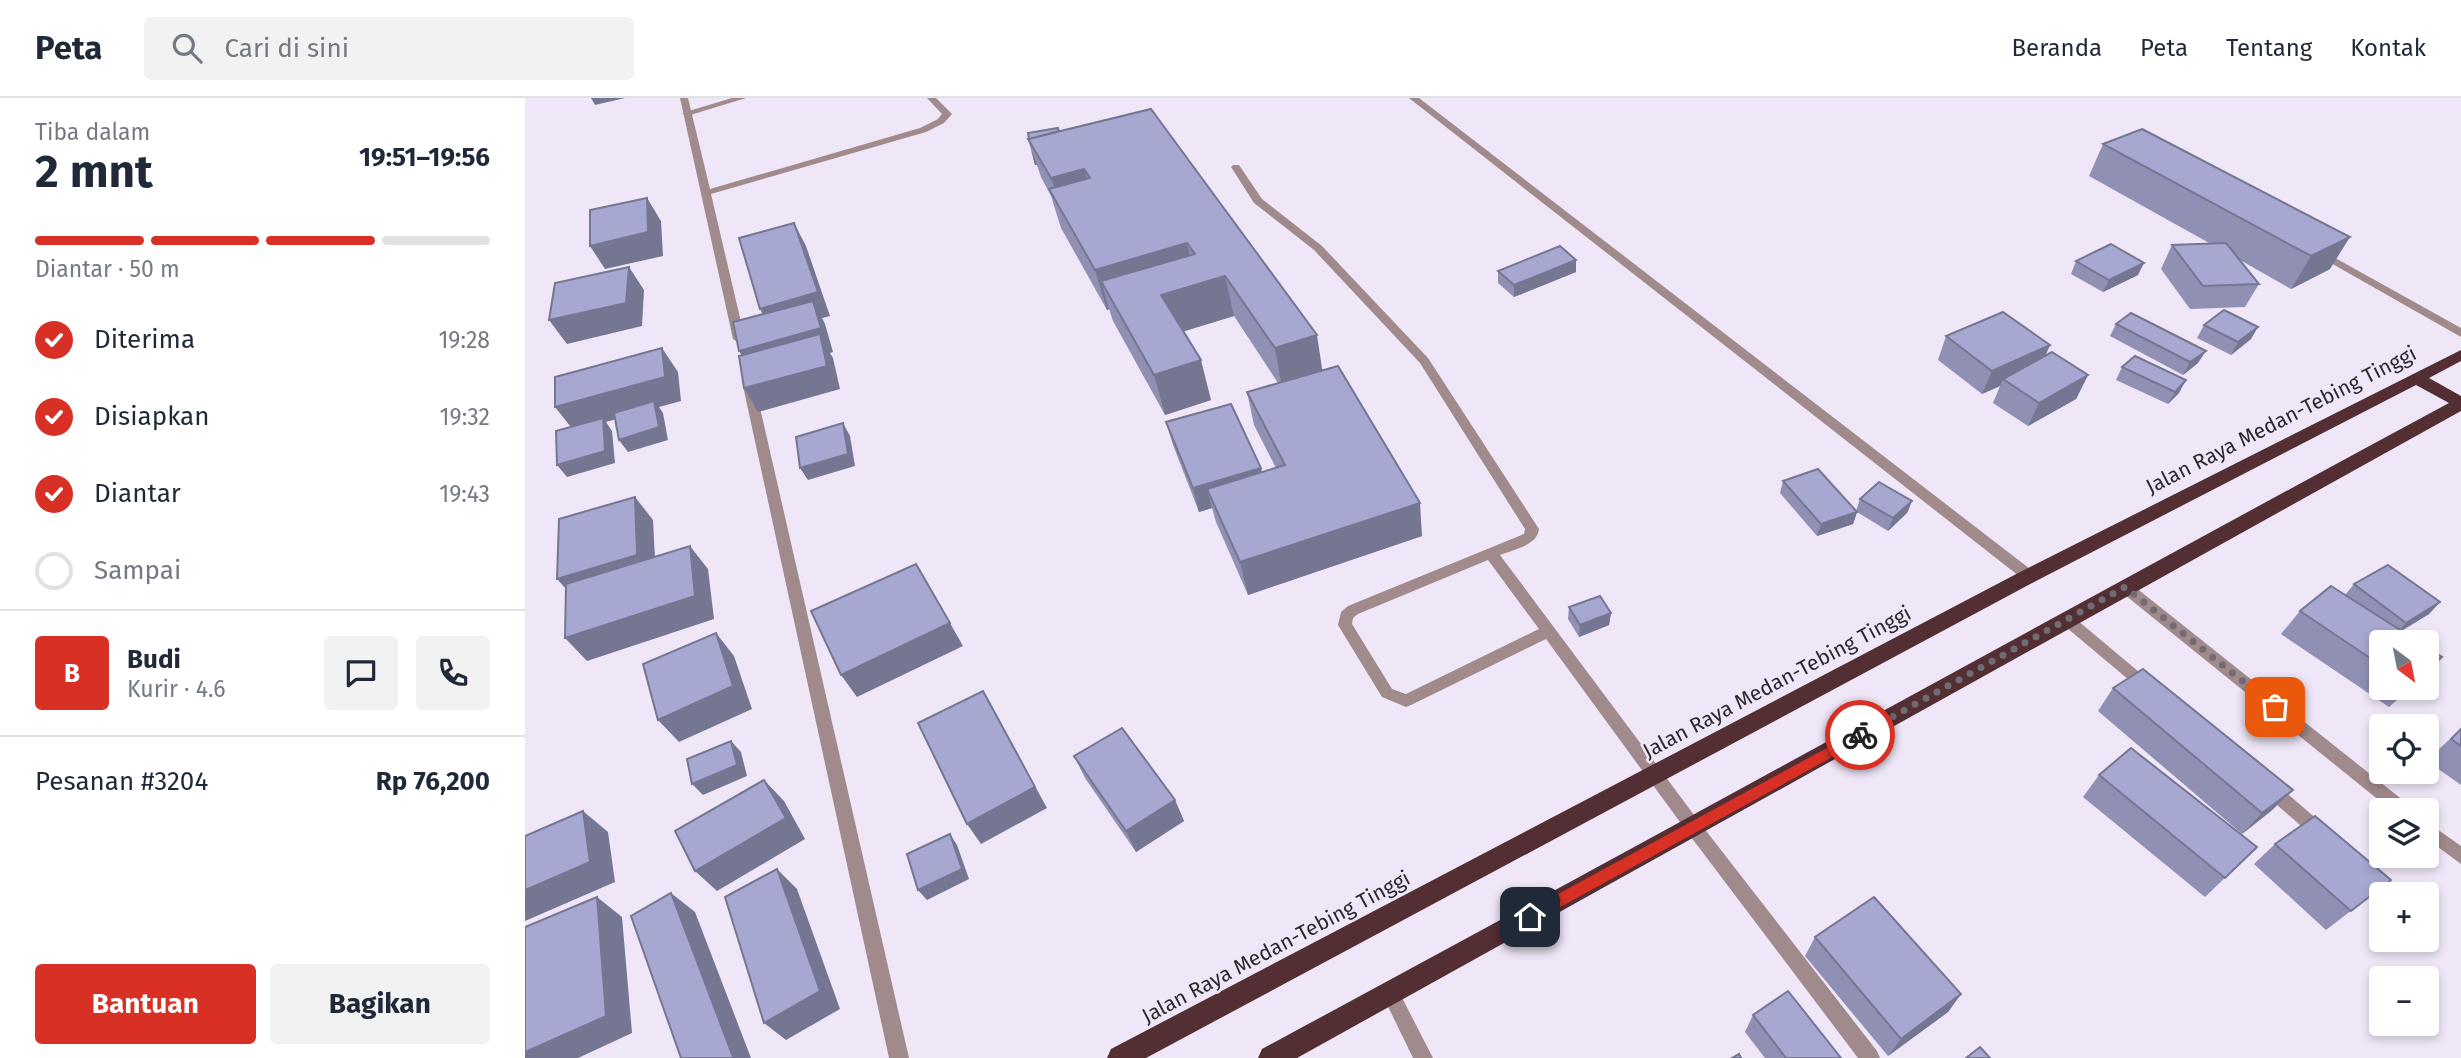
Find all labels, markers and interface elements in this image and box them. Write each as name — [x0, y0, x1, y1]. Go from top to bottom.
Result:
search box — [144, 17, 634, 80]
text: Peta — [35, 28, 102, 68]
icon: search — [168, 29, 206, 67]
text: Cari di sini — [224, 33, 349, 64]
text: Beranda — [2011, 34, 2102, 62]
text: Peta — [2140, 34, 2188, 62]
text: Tentang — [2226, 34, 2312, 62]
text: Kontak — [2350, 34, 2426, 62]
text: Tiba dalam — [35, 118, 150, 146]
text: 19:51–19:56 — [359, 142, 490, 173]
text: 2 mnt — [35, 144, 153, 199]
text: Diantar · 50 m — [35, 255, 180, 283]
icon: check — [35, 321, 73, 359]
text: Diterima — [94, 324, 195, 355]
text: 19:28 — [438, 326, 490, 354]
street label: Jalan Raya Medan-Tebing Tinggi — [2141, 340, 2421, 500]
icon: check — [35, 398, 73, 436]
text: Disiapkan — [94, 401, 209, 432]
text: 19:32 — [440, 403, 490, 431]
icon: check — [35, 475, 73, 513]
text: Diantar — [94, 478, 181, 509]
text: 19:43 — [439, 480, 490, 508]
text: Sampai — [94, 555, 181, 586]
street label: Jalan Raya Medan-Tebing Tinggi — [1638, 600, 1916, 764]
north arrow — [2369, 630, 2439, 700]
map controls — [2369, 630, 2439, 1036]
button: chat — [324, 636, 398, 710]
button: phone — [416, 636, 490, 710]
text: Budi — [127, 644, 181, 675]
text: B — [64, 658, 80, 689]
text: Kurir · 4.6 — [127, 675, 225, 703]
pin — [2245, 677, 2305, 737]
icon: bag — [2256, 688, 2294, 726]
courier — [1825, 700, 1895, 770]
button: locate — [2369, 714, 2439, 784]
icon: bike — [1841, 716, 1879, 754]
text: Pesanan #3204 — [35, 766, 208, 797]
text: Rp 76,200 — [376, 766, 490, 797]
button: layers — [2369, 798, 2439, 868]
street label: Jalan Raya Medan-Tebing Tinggi — [1137, 865, 1415, 1029]
button: + — [2369, 882, 2439, 952]
pin — [1500, 887, 1560, 947]
icon: home — [1511, 898, 1549, 936]
button: Bantuan — [35, 964, 256, 1044]
button: Bagikan — [270, 964, 490, 1044]
button: − — [2369, 966, 2439, 1036]

